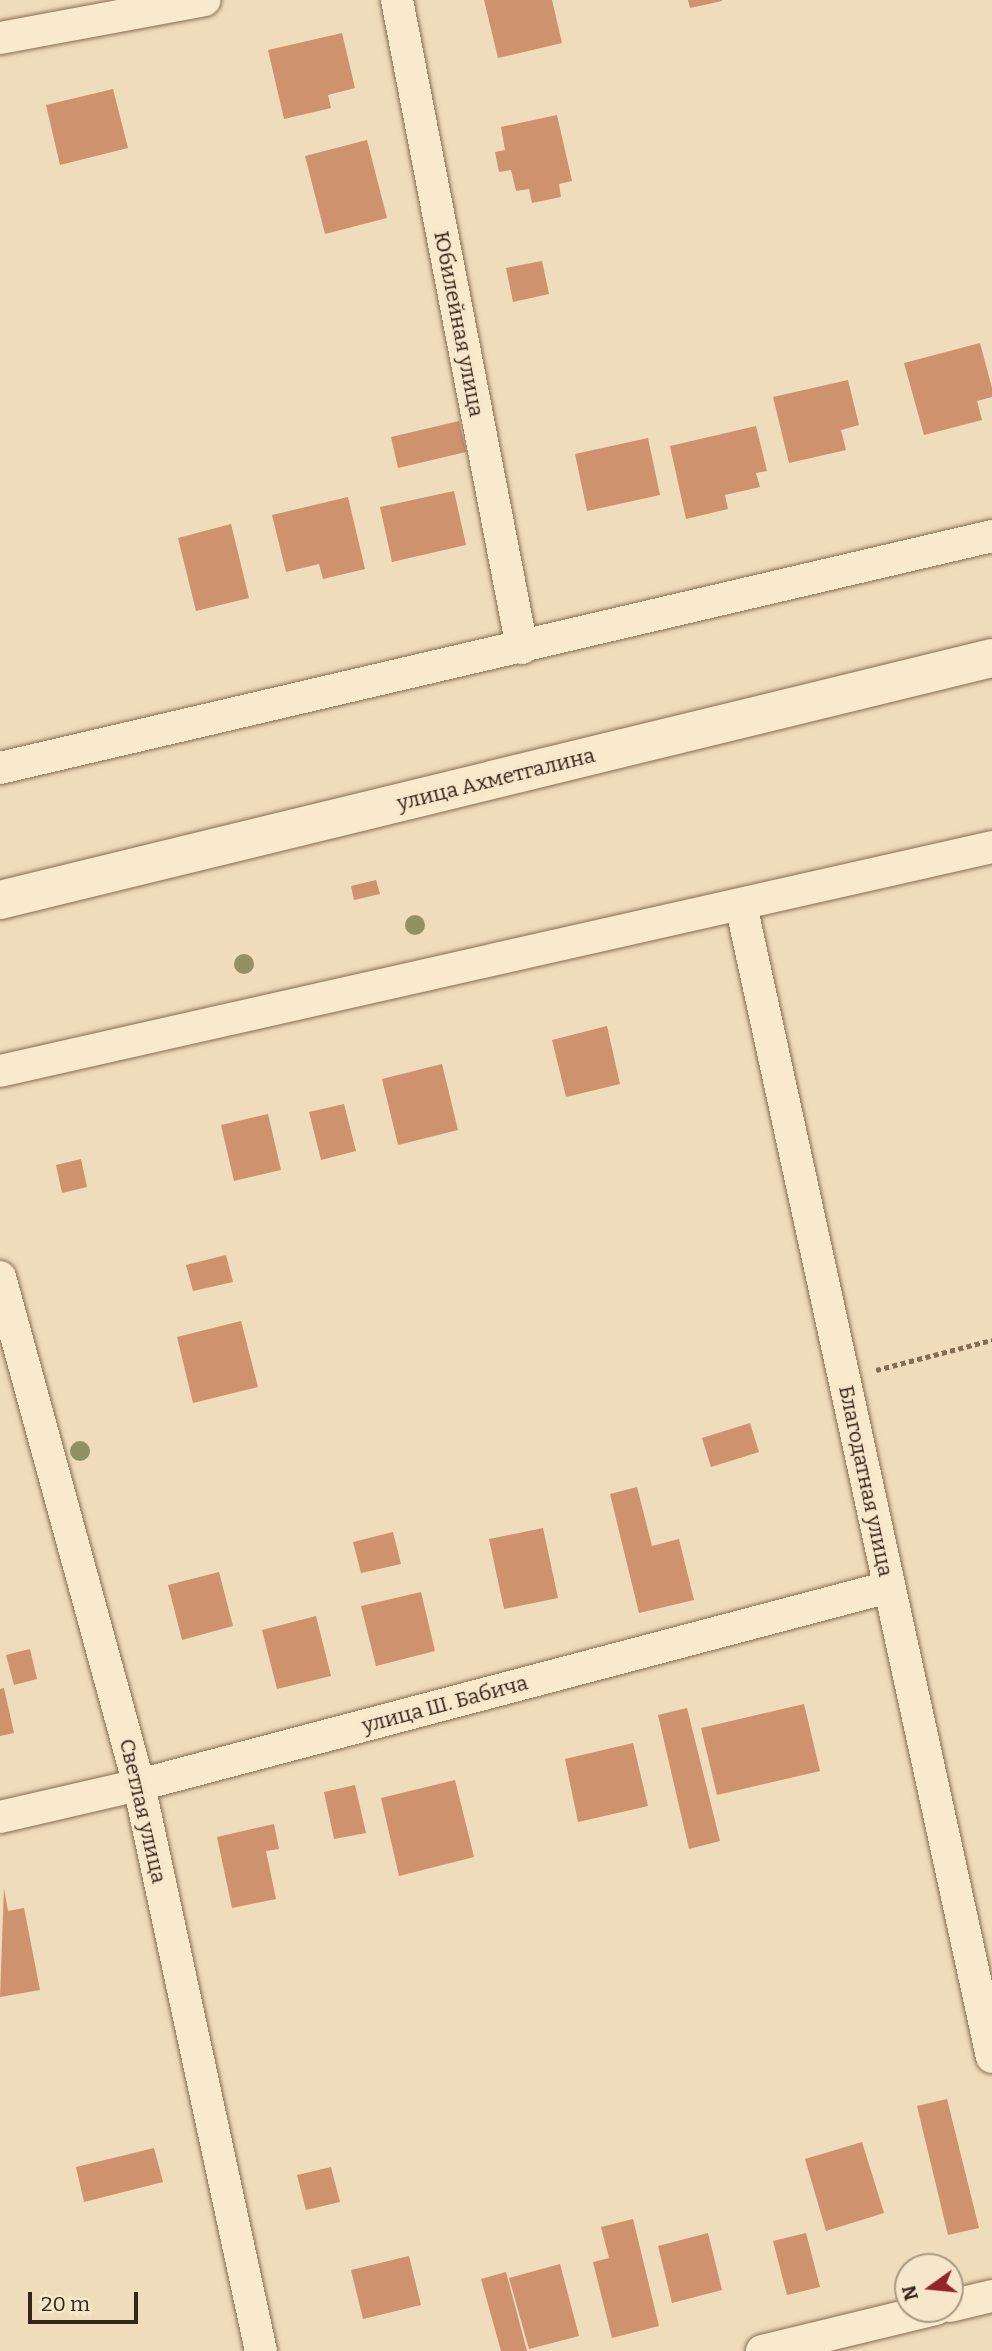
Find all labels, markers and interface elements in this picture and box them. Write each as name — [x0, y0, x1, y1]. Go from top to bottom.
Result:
street label: Юбилейная улица — [429, 229, 489, 419]
street label: улица Ахметгалина — [394, 742, 598, 816]
street label: Благодатная улица — [833, 1383, 899, 1579]
street label: улица Ш. Бабича — [359, 1670, 531, 1738]
street label: Светлая улица — [114, 1736, 172, 1886]
north arrow — [894, 2253, 964, 2323]
scale bar — [32, 2278, 142, 2322]
text: N — [897, 2283, 923, 2303]
text: 20 m — [41, 2291, 90, 2317]

